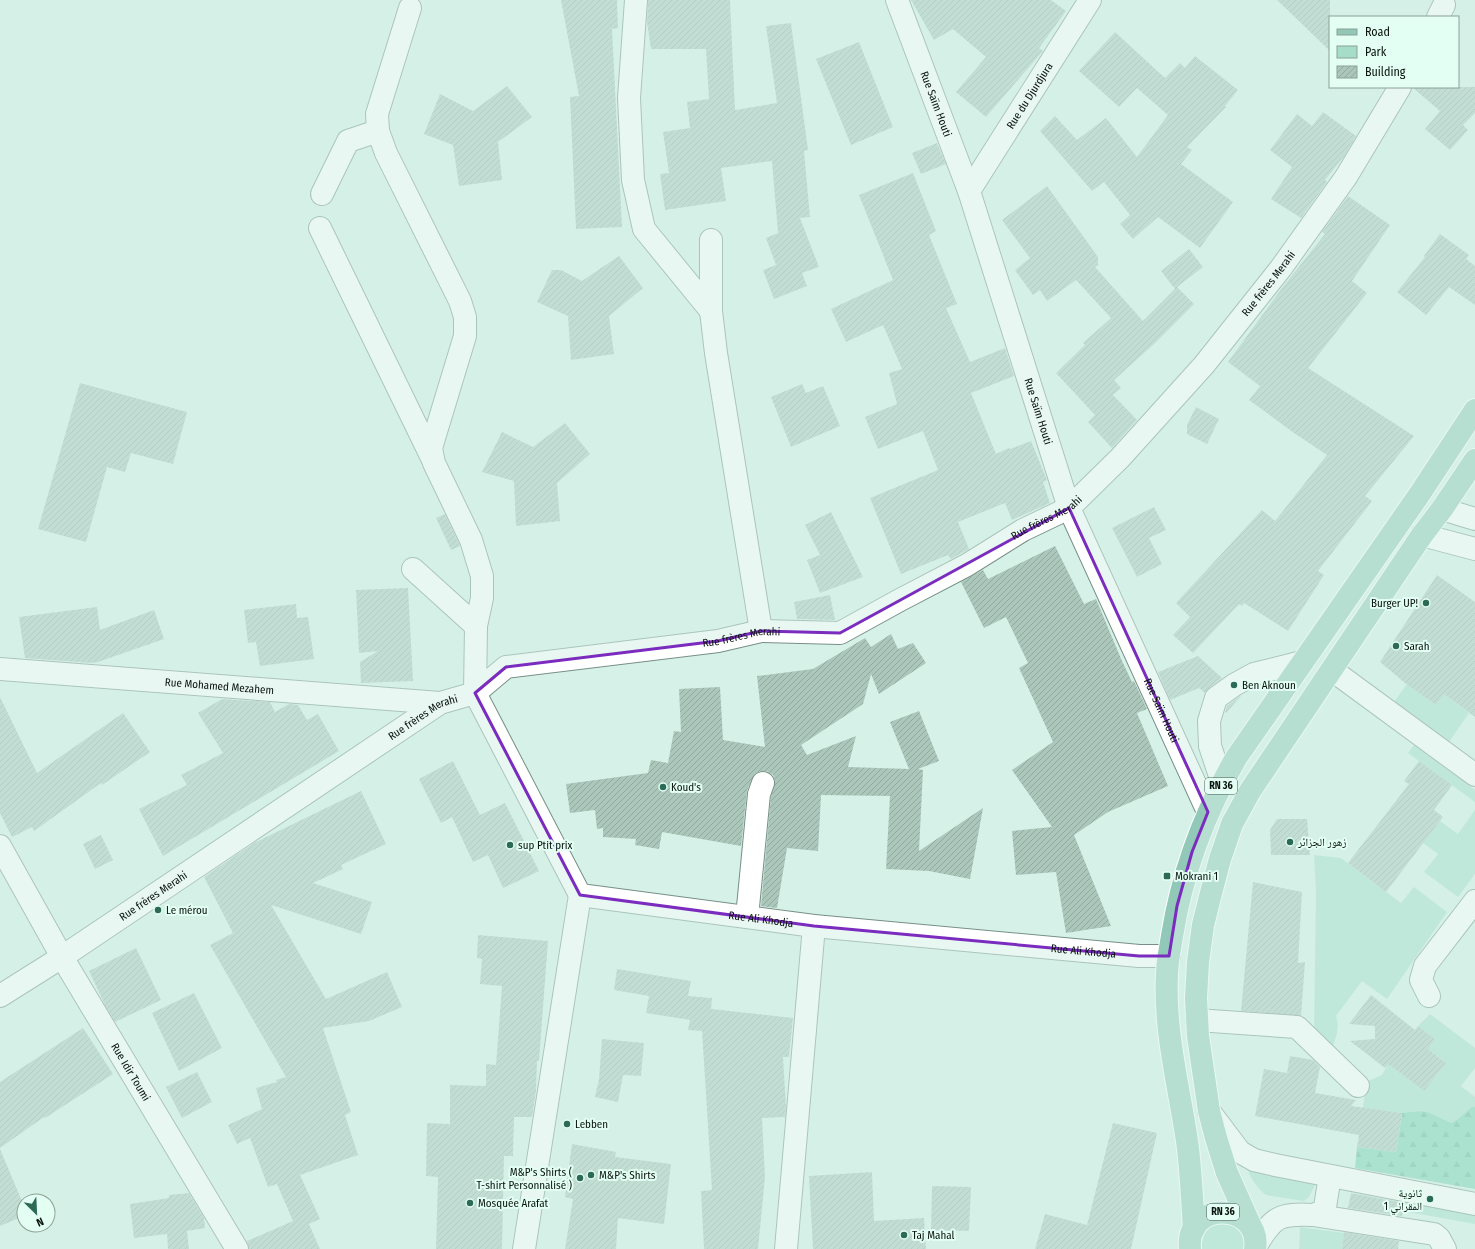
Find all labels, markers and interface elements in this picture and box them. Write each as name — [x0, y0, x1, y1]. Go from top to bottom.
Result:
legend — [1329, 16, 1459, 88]
text: Road — [1365, 25, 1390, 39]
text: Park — [1365, 45, 1387, 59]
street label: Rue du Djurdjura — [1004, 60, 1055, 131]
text: Building — [1365, 65, 1406, 79]
street label: Rue Saïm Houti — [918, 69, 955, 139]
street label: Rue frères Merahi — [1239, 248, 1298, 319]
street label: Rue Saïm Houti — [1022, 376, 1055, 446]
street label: Rue frères Merahi — [1009, 493, 1085, 542]
place label: Burger UP! — [1371, 597, 1418, 610]
marker: Burger UP! — [1421, 598, 1431, 608]
street label: Rue frères Merahi — [702, 624, 781, 649]
place label: Sarah — [1404, 640, 1430, 653]
marker: Sarah — [1391, 641, 1401, 651]
street label: Rue Mohamed Mezahem — [164, 675, 274, 697]
street label: Rue Saïm Houti — [1141, 676, 1182, 745]
place label: Ben Aknoun — [1242, 679, 1296, 692]
marker: Ben Aknoun — [1229, 680, 1239, 690]
street label: Rue frères Merahi — [386, 692, 459, 743]
road number: RN 36 — [1205, 778, 1237, 794]
place label: Koud's — [671, 781, 701, 794]
marker: Koud's — [658, 782, 668, 792]
place label: زهور الجزائر — [1297, 836, 1347, 849]
marker: زهور الجزائر — [1285, 837, 1295, 847]
place label: sup Ptit prix — [518, 839, 573, 852]
marker: sup Ptit prix — [505, 840, 515, 850]
street label: Rue frères Merahi — [117, 868, 190, 923]
place label: Mokrani 1 — [1175, 870, 1218, 883]
marker: Mokrani 1 — [1162, 871, 1172, 881]
place label: Le mérou — [166, 904, 208, 917]
marker: Le mérou — [153, 905, 163, 915]
street label: Rue Ali Khodja — [728, 908, 794, 930]
street label: Rue Ali Khodja — [1050, 941, 1117, 960]
street label: Rue Idir Toumi — [108, 1041, 153, 1103]
place label: Lebben — [575, 1118, 608, 1131]
marker: Lebben — [562, 1119, 572, 1129]
place label: M&P's Shirts ( T-shirt Personnalisé ) — [477, 1166, 572, 1192]
place label: M&P's Shirts — [599, 1169, 656, 1182]
marker: M&P's Shirts — [586, 1170, 596, 1180]
marker: M&P's Shirts ( T-shirt Personnalisé ) — [575, 1173, 585, 1183]
place label: ثانوية المقراني 1 — [1384, 1187, 1422, 1214]
north arrow — [16, 1193, 56, 1233]
marker: ثانوية المقراني 1 — [1425, 1194, 1435, 1204]
place label: Mosquée Arafat — [478, 1197, 549, 1210]
marker: Mosquée Arafat — [465, 1198, 475, 1208]
road number: RN 36 — [1207, 1204, 1239, 1220]
text: N — [34, 1214, 46, 1229]
place label: Taj Mahal — [912, 1229, 954, 1242]
marker: Taj Mahal — [899, 1230, 909, 1240]

